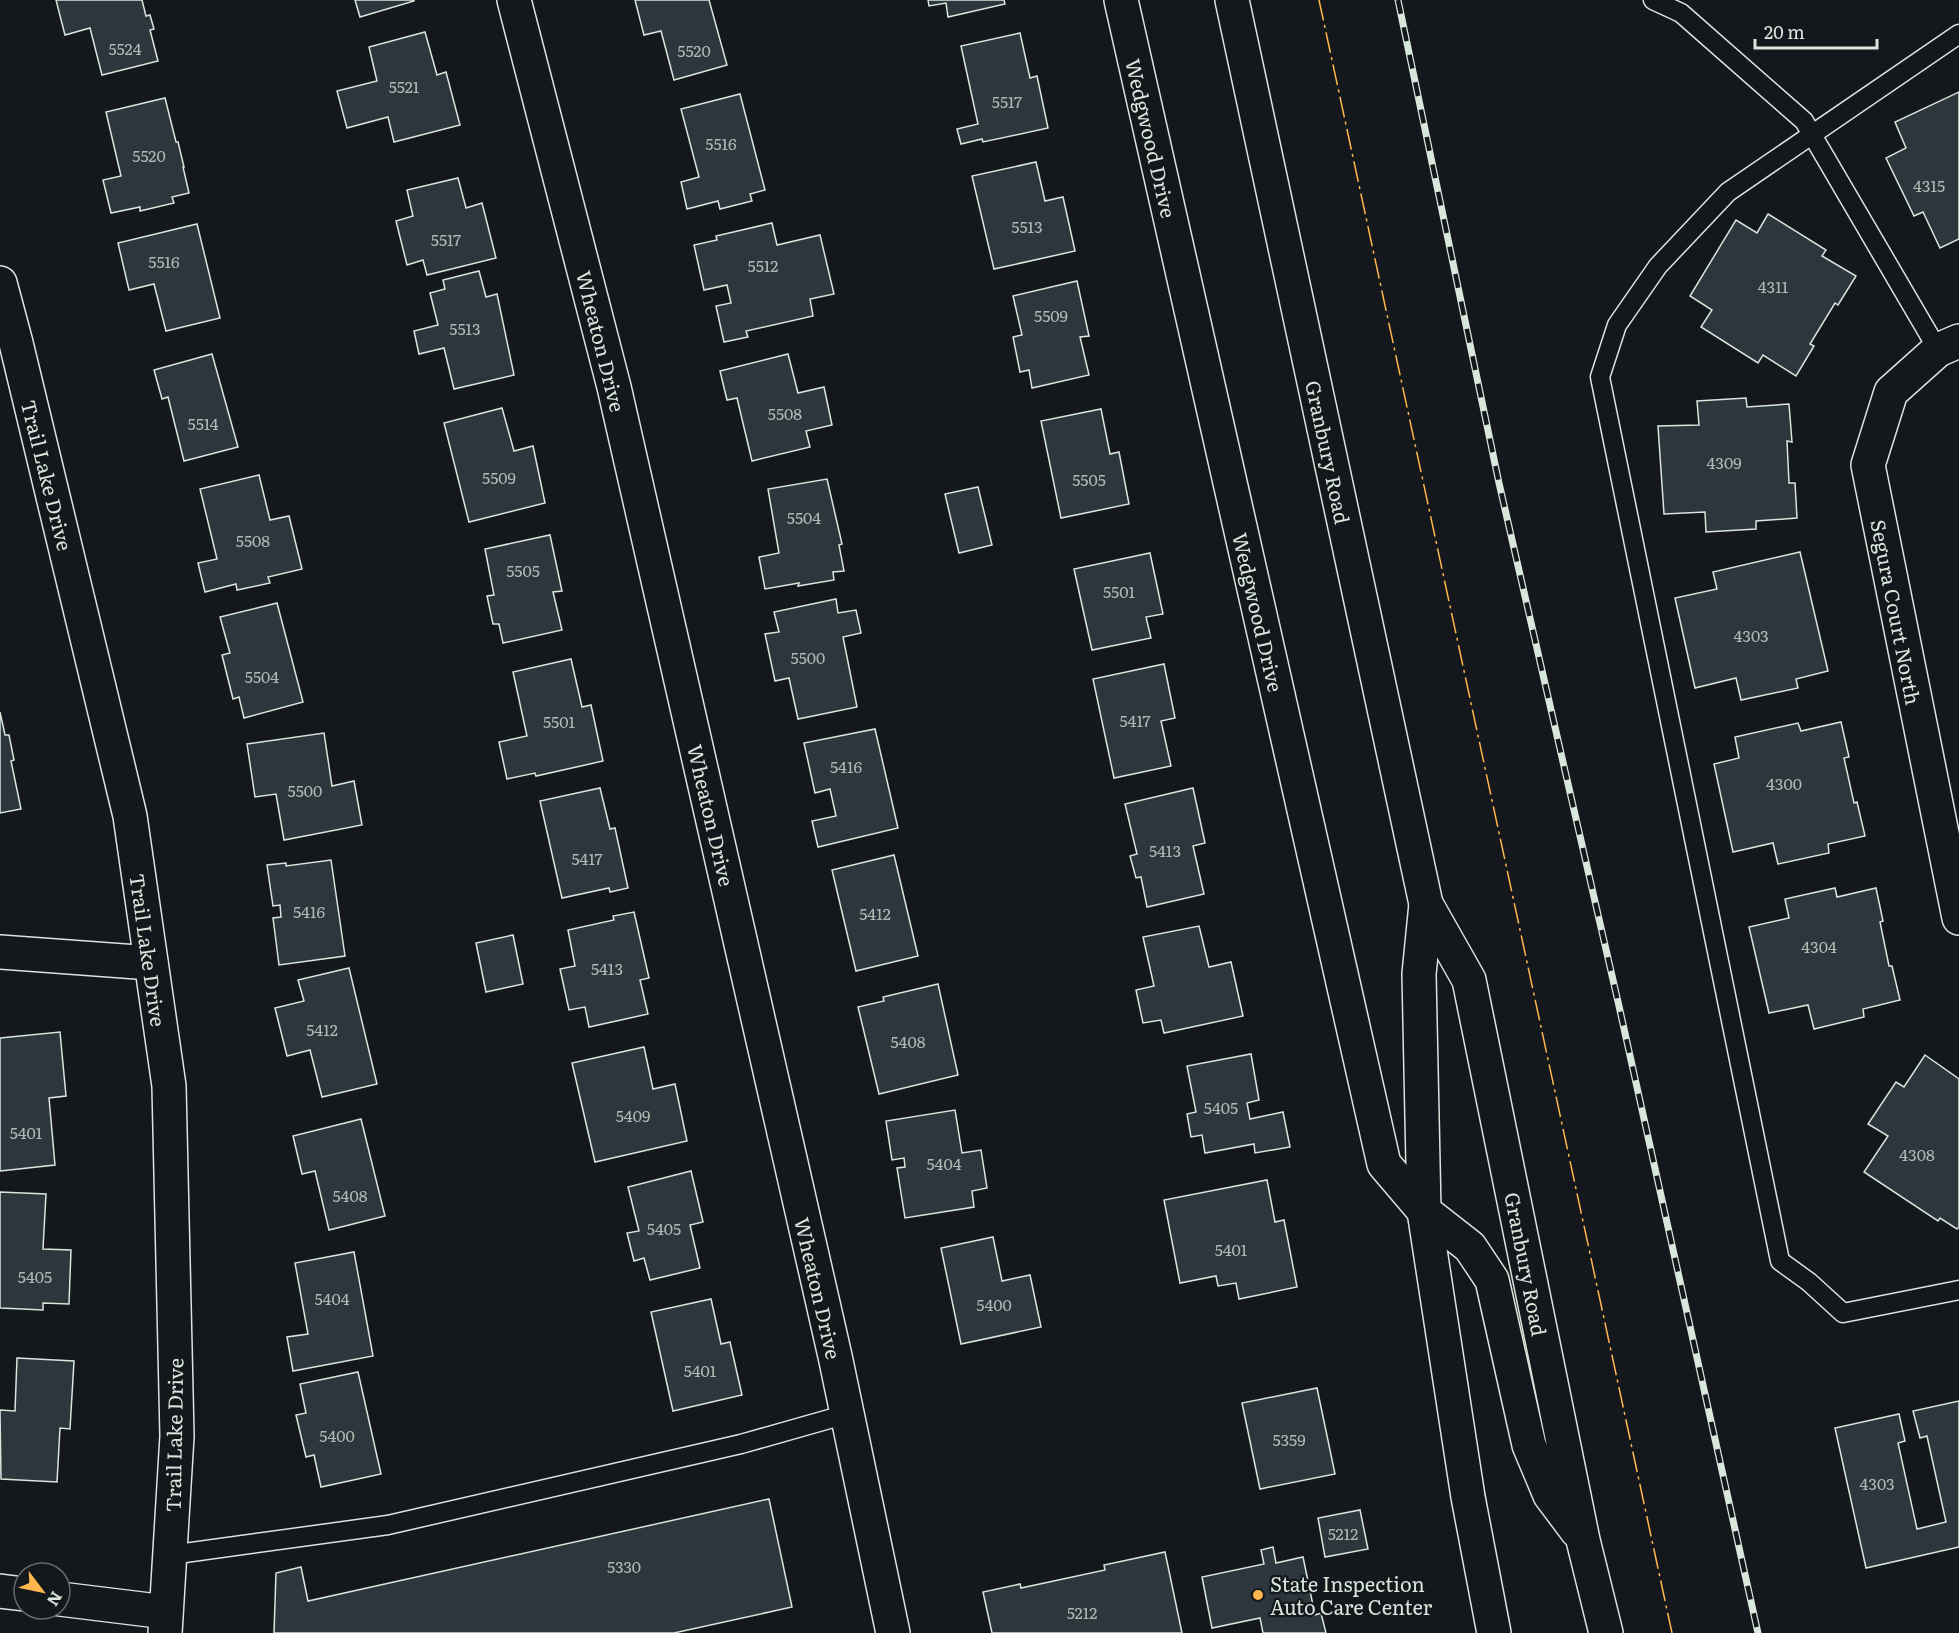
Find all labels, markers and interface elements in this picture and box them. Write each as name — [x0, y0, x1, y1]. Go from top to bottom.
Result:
scale bar — [1755, 12, 1876, 50]
text: 20 m — [1764, 18, 1805, 45]
house number: 5524 — [108, 36, 142, 60]
house number: 5520 — [677, 38, 711, 62]
street label: Wedgwood Drive — [1119, 55, 1185, 221]
house number: 5521 — [389, 74, 420, 98]
house number: 5517 — [992, 89, 1022, 113]
house number: 5516 — [705, 131, 737, 155]
house number: 5520 — [132, 143, 166, 167]
house number: 4315 — [1913, 173, 1945, 197]
house number: 5513 — [1011, 214, 1043, 238]
house number: 5517 — [431, 227, 461, 251]
house number: 5516 — [148, 249, 180, 273]
house number: 5512 — [748, 253, 778, 277]
street label: Wheaton Drive — [570, 267, 634, 415]
house number: 4311 — [1758, 274, 1789, 298]
house number: 5509 — [1034, 303, 1068, 327]
house number: 5513 — [449, 316, 481, 340]
street label: Granbury Road — [1299, 378, 1359, 526]
street label: Trail Lake Drive — [15, 397, 81, 553]
house number: 5508 — [768, 401, 802, 425]
house number: 5514 — [188, 411, 219, 435]
house number: 4309 — [1706, 450, 1742, 474]
house number: 5509 — [482, 465, 516, 489]
house number: 5505 — [1072, 467, 1106, 491]
house number: 5504 — [787, 505, 821, 529]
street label: Segura Court North — [1864, 517, 1930, 707]
house number: 5508 — [236, 528, 270, 552]
street label: Wedgwood Drive — [1226, 529, 1292, 695]
house number: 5505 — [506, 558, 540, 582]
house number: 5501 — [1103, 579, 1135, 603]
house number: 4303 — [1733, 623, 1769, 647]
house number: 5500 — [791, 645, 825, 669]
house number: 5504 — [245, 664, 279, 688]
house number: 5417 — [1119, 708, 1151, 732]
house number: 5501 — [543, 709, 575, 733]
street label: Wheaton Drive — [681, 741, 743, 889]
house number: 5416 — [830, 754, 862, 778]
house number: 4300 — [1766, 771, 1802, 795]
house number: 5500 — [288, 778, 322, 802]
house number: 5413 — [1149, 838, 1181, 862]
house number: 5417 — [571, 846, 603, 870]
street label: Trail Lake Drive — [123, 872, 175, 1028]
house number: 5416 — [293, 899, 325, 923]
house number: 5412 — [859, 901, 891, 925]
house number: 4304 — [1801, 934, 1837, 958]
house number: 5413 — [591, 956, 623, 980]
house number: 5412 — [306, 1017, 338, 1041]
house number: 5408 — [890, 1029, 926, 1053]
house number: 5405 — [1204, 1095, 1238, 1119]
house number: 5409 — [616, 1103, 650, 1127]
house number: 5401 — [10, 1120, 43, 1144]
house number: 4308 — [1899, 1142, 1935, 1166]
house number: 5404 — [926, 1151, 962, 1175]
house number: 5408 — [332, 1183, 368, 1207]
street label: Granbury Road — [1498, 1190, 1556, 1338]
street label: Wheaton Drive — [788, 1214, 850, 1362]
house number: 5405 — [647, 1216, 681, 1240]
house number: 5401 — [1215, 1237, 1248, 1261]
house number: 5405 — [18, 1264, 52, 1288]
house number: 5404 — [314, 1286, 350, 1310]
house number: 5400 — [976, 1292, 1012, 1316]
street label: Trail Lake Drive — [157, 1358, 189, 1512]
house number: 5401 — [684, 1358, 717, 1382]
house number: 5400 — [319, 1423, 355, 1447]
house number: 5359 — [1272, 1427, 1306, 1451]
house number: 4303 — [1859, 1471, 1895, 1495]
house number: 5212 — [1328, 1521, 1358, 1545]
house number: 5330 — [607, 1554, 641, 1578]
north arrow — [12, 1561, 72, 1621]
place label: State Inspection Auto Care Center — [1270, 1568, 1433, 1621]
text: N — [42, 1587, 69, 1612]
marker: State Inspection Auto Care Center — [1251, 1588, 1265, 1602]
house number: 5212 — [1067, 1600, 1097, 1624]

